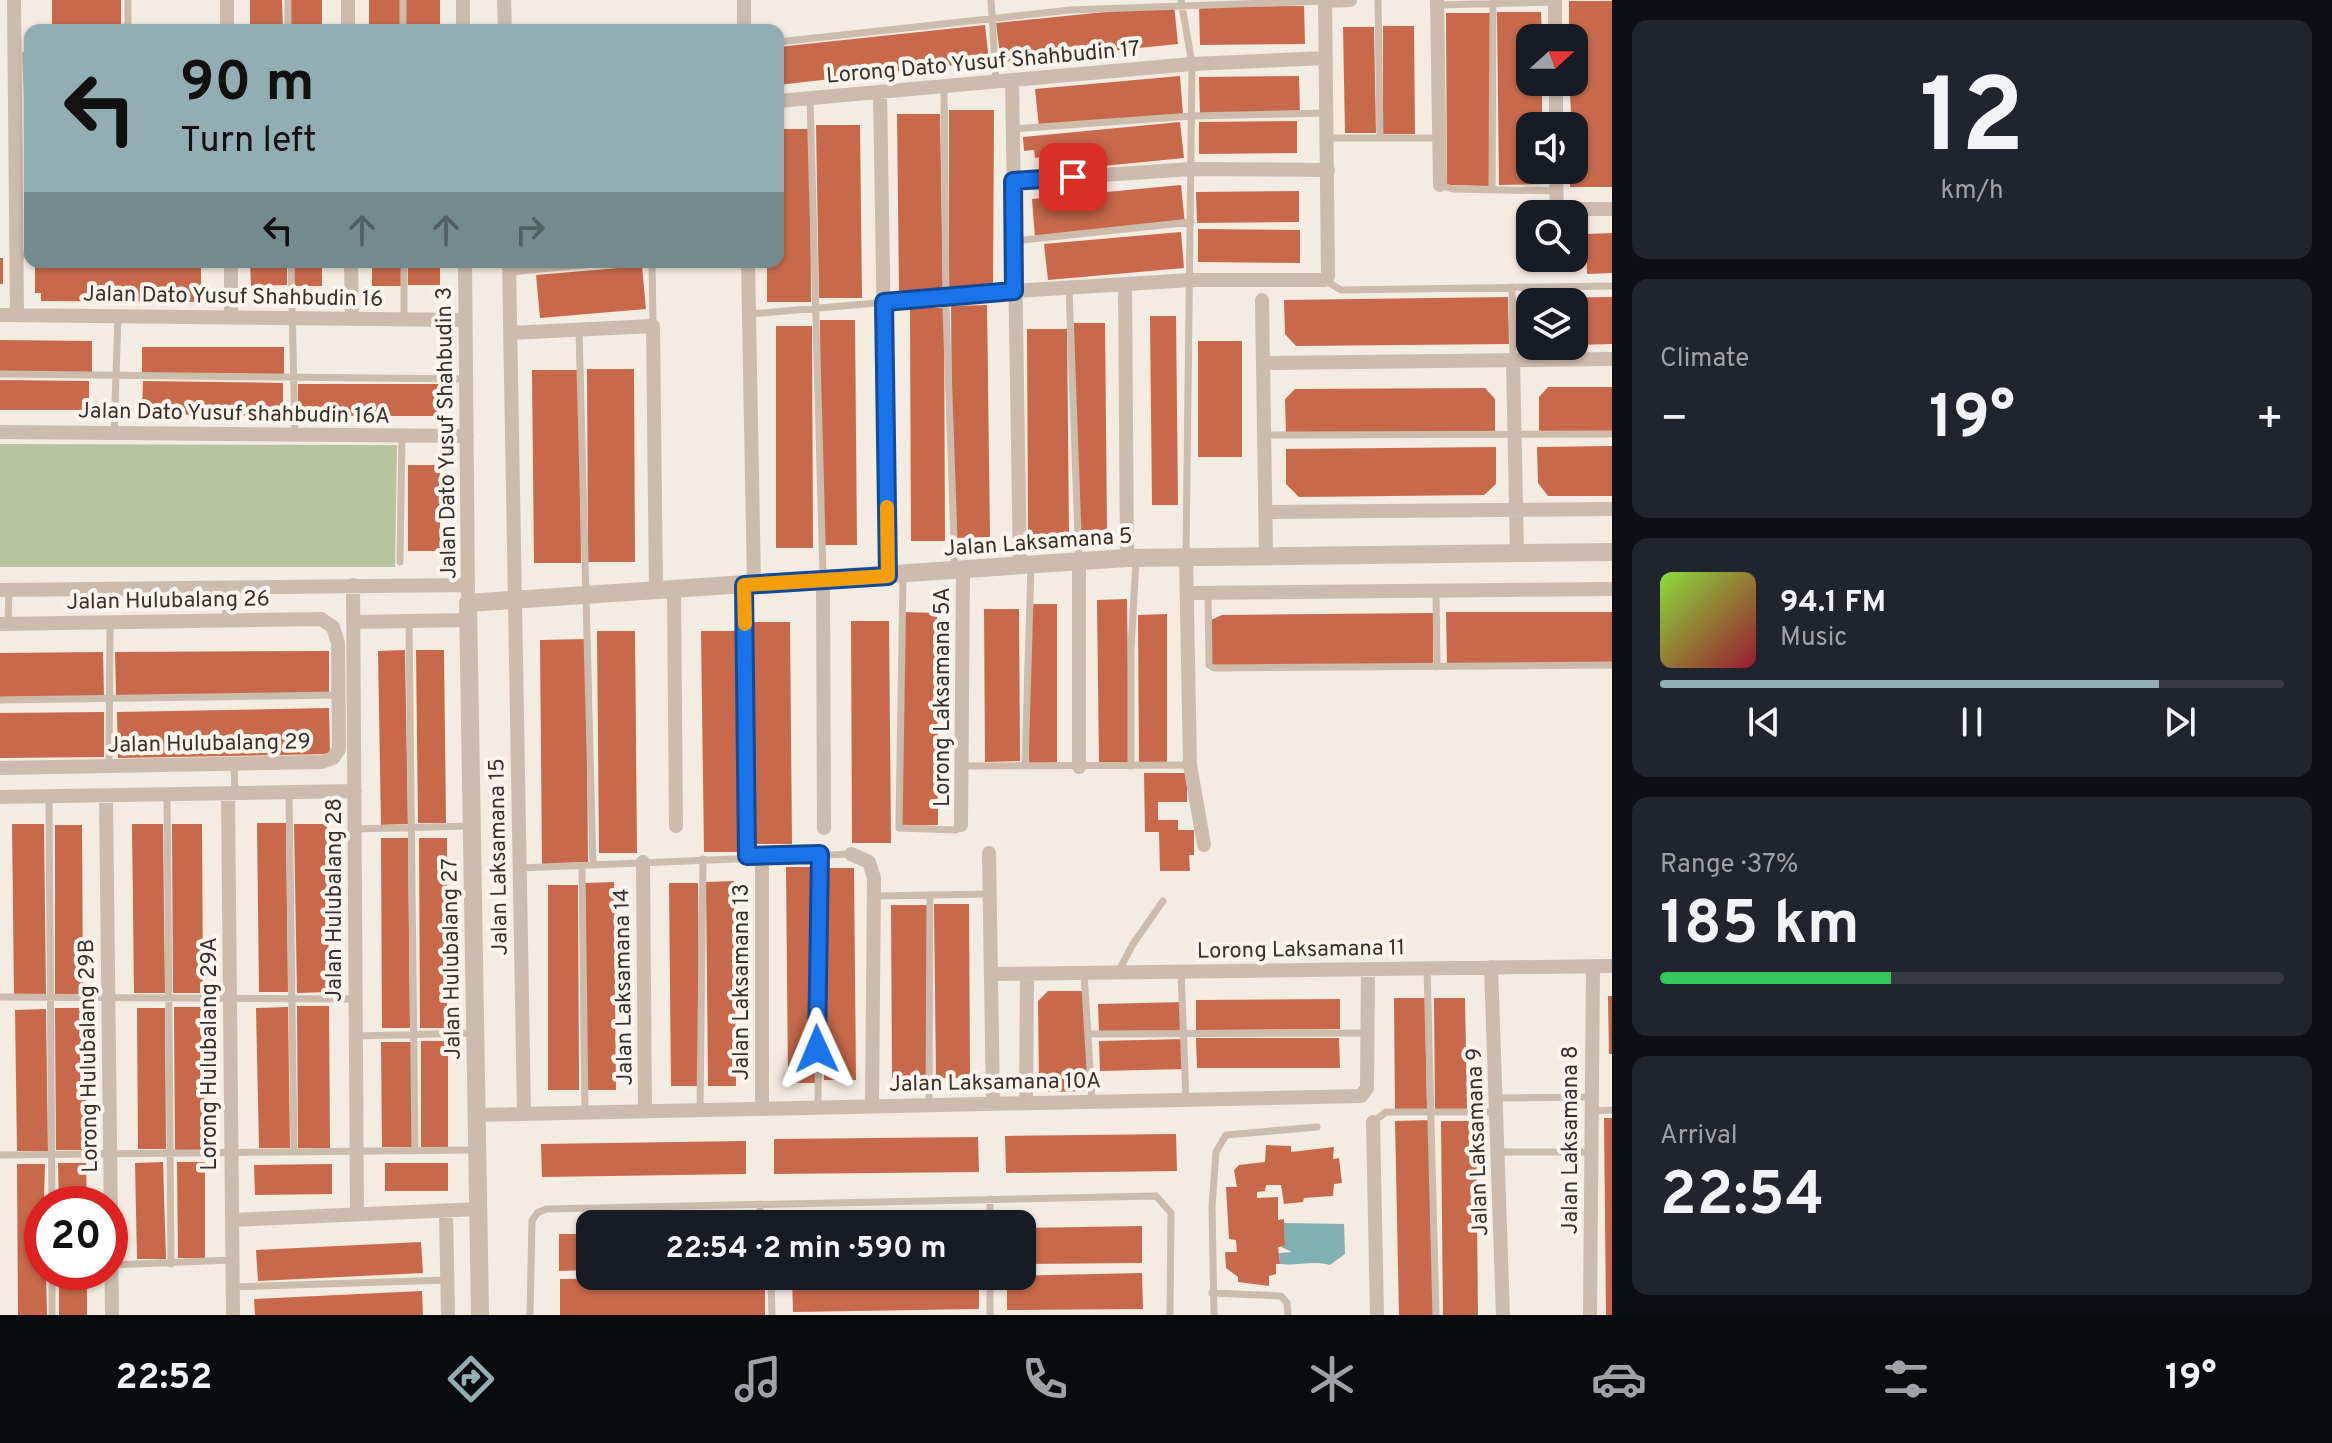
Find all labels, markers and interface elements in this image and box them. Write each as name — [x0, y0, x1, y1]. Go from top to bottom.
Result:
north arrow — [1516, 24, 1588, 96]
map controls — [1516, 24, 1588, 360]
street label: Lorong Dato Yusuf Shahbudin 17 — [825, 36, 1141, 91]
text: 90 m — [180, 50, 315, 120]
icon: left — [48, 56, 152, 160]
text: 12 — [1919, 57, 2025, 189]
button: sound — [1516, 112, 1588, 184]
text: Turn left — [180, 119, 317, 165]
pin — [1039, 143, 1107, 211]
icon: arrive — [1051, 155, 1095, 199]
text: km/h — [1940, 175, 2004, 208]
button: search — [1516, 200, 1588, 272]
icon: left — [256, 208, 300, 252]
icon: ahead — [340, 208, 384, 252]
icon: ahead — [424, 208, 468, 252]
icon: right — [508, 208, 552, 252]
street label: Jalan Dato Yusuf Shahbudin 16 — [83, 281, 383, 314]
street label: Jalan Dato Yusuf Shahbudin 3 — [431, 287, 464, 579]
button: layers — [1516, 288, 1588, 360]
text: Climate — [1660, 343, 1749, 376]
text: 19° — [1929, 383, 2015, 459]
text: − — [1660, 393, 1688, 449]
text: + — [2256, 393, 2284, 449]
street label: Jalan Dato Yusuf shahbudin 16A — [78, 398, 390, 431]
street label: Jalan Laksamana 5 — [943, 523, 1134, 564]
text: 94.1 FM — [1780, 585, 1886, 622]
street label: Jalan Hulubalang 26 — [66, 586, 270, 617]
street label: Lorong Laksamana 5A — [930, 587, 957, 807]
text: Music — [1780, 622, 1847, 655]
icon: previous — [1742, 700, 1786, 744]
icon: pause — [1950, 700, 1994, 744]
icon: next — [2158, 700, 2202, 744]
street label: Jalan Hulubalang 29 — [107, 729, 311, 760]
street label: Jalan Laksamana 15 — [484, 758, 515, 956]
street label: Jalan Hulubalang 28 — [322, 798, 349, 1002]
text: Range · 37% — [1660, 849, 1798, 882]
street label: Jalan Hulubalang 27 — [437, 858, 468, 1060]
street label: Jalan Laksamana 13 — [729, 883, 756, 1081]
street label: Jalan Laksamana 14 — [609, 888, 640, 1086]
text: 185 km — [1660, 889, 1860, 965]
street label: Lorong Laksamana 11 — [1197, 935, 1405, 966]
street label: Lorong Hulubalang 29A — [197, 937, 224, 1171]
street label: Lorong Hulubalang 29B — [74, 939, 105, 1173]
position arrow — [775, 1007, 859, 1091]
street label: Jalan Laksamana 8 — [1558, 1045, 1585, 1235]
street label: Jalan Laksamana 9 — [1462, 1047, 1495, 1237]
street label: Jalan Laksamana 10A — [889, 1068, 1101, 1099]
text: Arrival — [1660, 1120, 1738, 1153]
text: 22:54 — [1660, 1160, 1824, 1236]
speed limit sign: 20 — [24, 1186, 128, 1290]
text: 22:54 · 2 min · 590 m — [666, 1231, 946, 1268]
icon: directions — [443, 1351, 499, 1407]
icon: music — [730, 1351, 786, 1407]
icon: phone — [1017, 1351, 1073, 1407]
icon: climate — [1304, 1351, 1360, 1407]
icon: car — [1591, 1351, 1647, 1407]
icon: filters — [1878, 1351, 1934, 1407]
text: 22:52 — [115, 1356, 212, 1402]
text: 19° — [2165, 1356, 2216, 1402]

